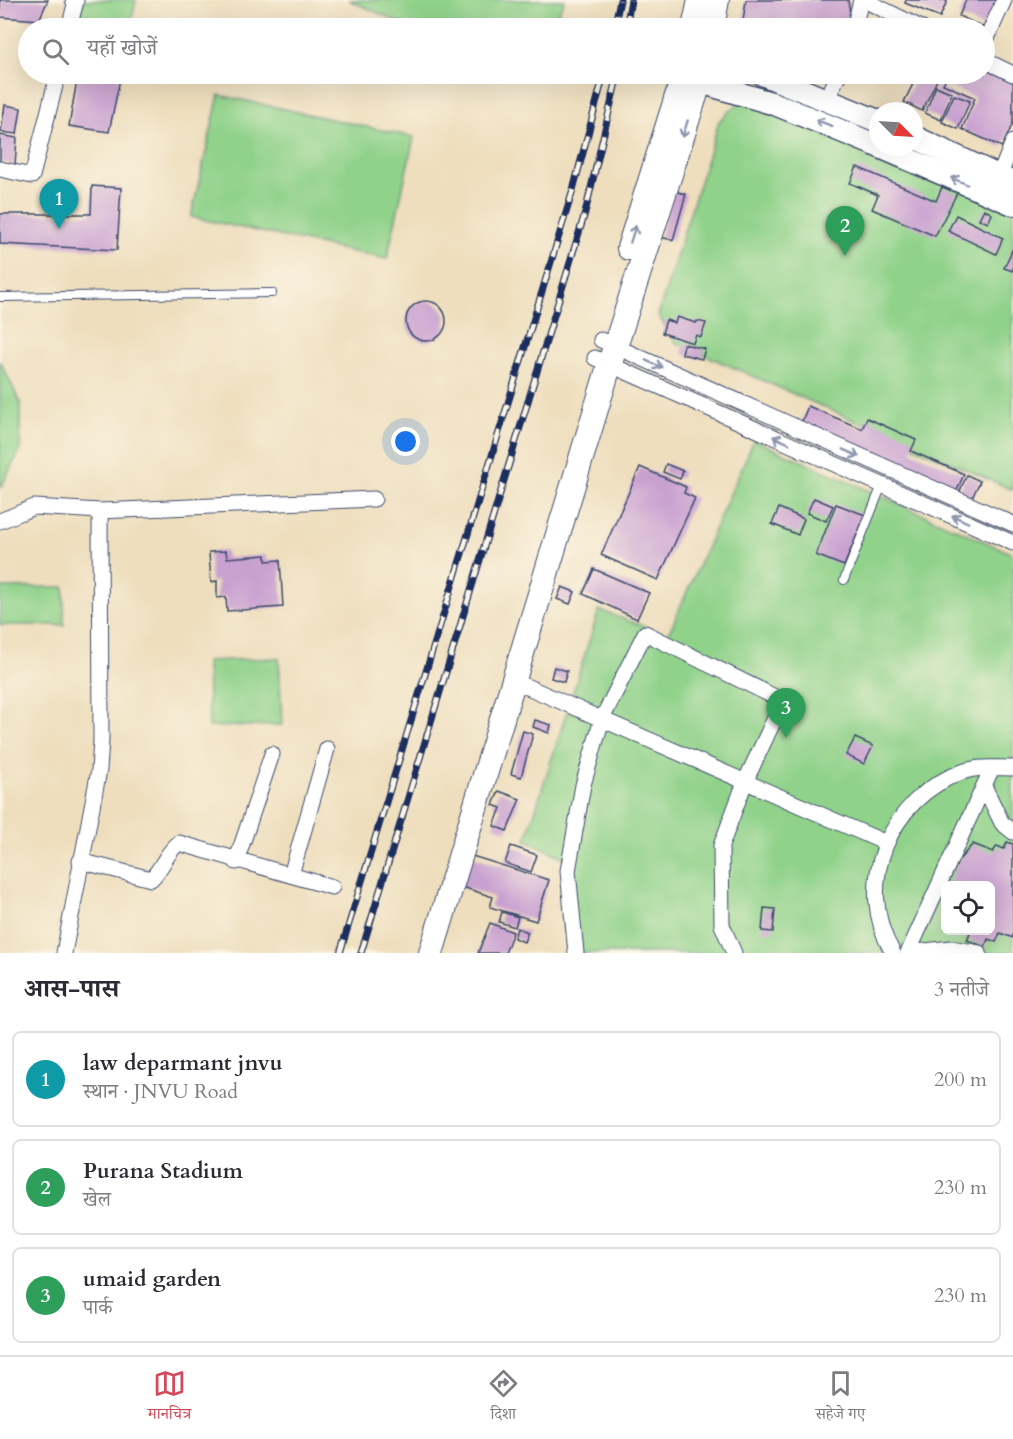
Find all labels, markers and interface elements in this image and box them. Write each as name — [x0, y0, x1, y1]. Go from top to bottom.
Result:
search box — [18, 18, 995, 84]
text: यहाँ खोजें — [87, 33, 157, 63]
icon: search — [39, 35, 72, 68]
north arrow — [869, 102, 923, 156]
one-way arrow — [815, 117, 834, 128]
one-way arrow — [678, 119, 689, 138]
one-way arrow — [950, 175, 969, 186]
pin: 1 — [40, 180, 78, 229]
pin: 2 — [826, 206, 864, 256]
one-way arrow — [629, 225, 640, 244]
one-way arrow — [644, 359, 662, 371]
your location — [391, 427, 420, 456]
one-way arrow — [773, 434, 791, 445]
one-way arrow — [841, 447, 859, 459]
one-way arrow — [951, 513, 969, 524]
pin: 3 — [766, 688, 806, 738]
map controls — [941, 881, 995, 935]
button: locate — [941, 881, 995, 935]
text: आस-पास — [24, 971, 119, 1006]
text: 3 नतीजे — [934, 976, 989, 1003]
text: law deparmant jnvu — [83, 1048, 283, 1078]
text: 1 — [40, 1066, 51, 1093]
text: 200 m — [934, 1066, 987, 1093]
text: स्थान · JNVU Road — [83, 1078, 238, 1105]
text: Purana Stadium — [83, 1156, 243, 1186]
text: 2 — [40, 1174, 51, 1201]
text: 230 m — [934, 1174, 987, 1201]
text: खेल — [83, 1186, 111, 1213]
text: umaid garden — [83, 1264, 221, 1294]
text: 3 — [40, 1282, 51, 1309]
text: 230 m — [934, 1282, 987, 1309]
text: पार्क — [83, 1294, 112, 1321]
tab: मानचित्र — [148, 1367, 191, 1429]
tab: दिशा — [487, 1367, 520, 1429]
tab: सहेजे गए — [815, 1367, 865, 1429]

